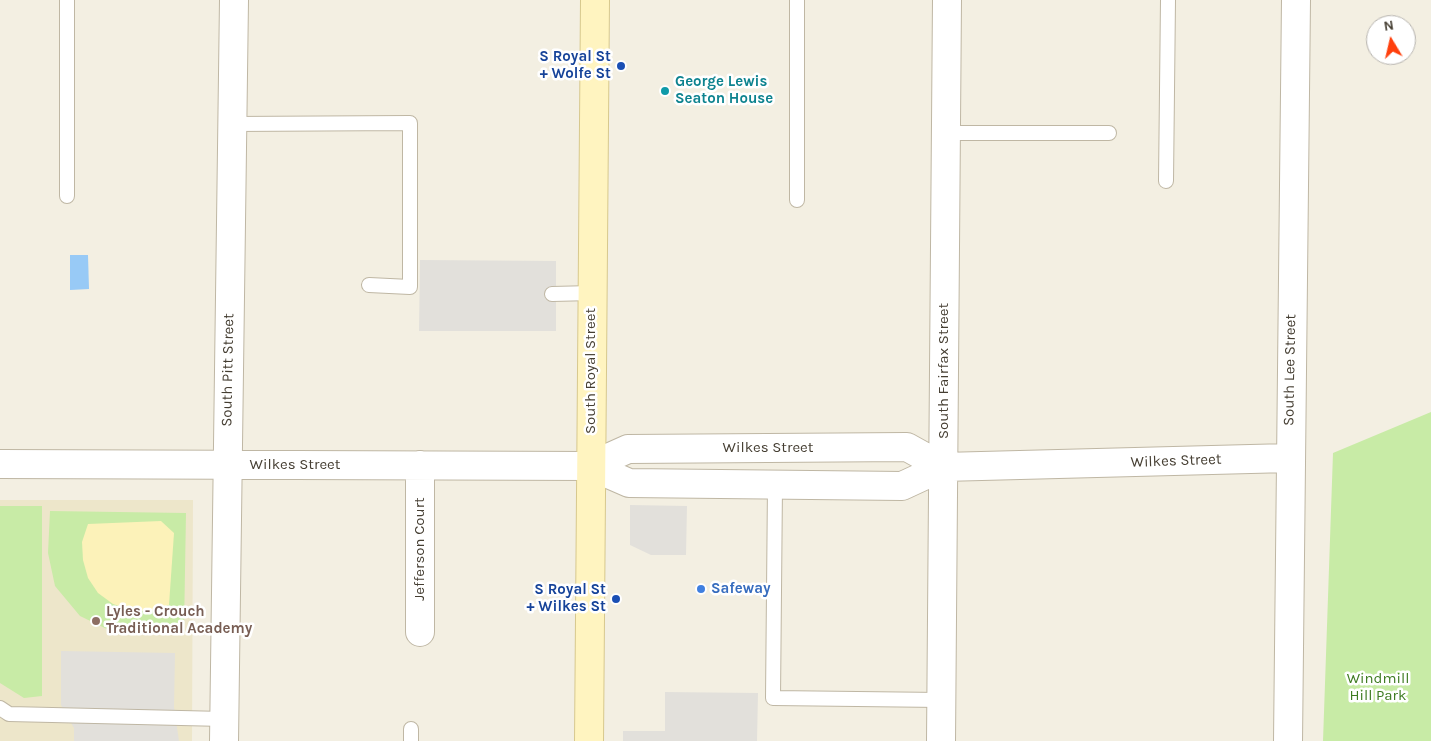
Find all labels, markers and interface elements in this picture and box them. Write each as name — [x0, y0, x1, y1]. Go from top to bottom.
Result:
north arrow — [1366, 15, 1416, 65]
text: N — [1382, 16, 1395, 35]
place label: S Royal St + Wolfe St — [539, 48, 611, 83]
marker: S Royal St + Wolfe St — [615, 60, 627, 72]
place label: George Lewis Seaton House — [675, 73, 773, 108]
marker: George Lewis Seaton House — [659, 85, 671, 97]
street label: South Fairfax Street — [935, 303, 953, 439]
street label: South Royal Street — [582, 308, 600, 434]
street label: South Pitt Street — [218, 313, 238, 427]
street label: South Lee Street — [1280, 314, 1300, 426]
street label: Wilkes Street — [723, 439, 813, 457]
street label: Wilkes Street — [1130, 450, 1222, 472]
street label: Wilkes Street — [250, 456, 340, 474]
street label: Jefferson Court — [411, 497, 429, 601]
place label: Safeway — [711, 580, 770, 598]
place label: S Royal St + Wilkes St — [526, 581, 606, 616]
marker: Safeway — [695, 583, 707, 595]
marker: S Royal St + Wilkes St — [610, 593, 622, 605]
place label: Lyles - Crouch Traditional Academy — [106, 603, 252, 638]
marker: Lyles - Crouch Traditional Academy — [90, 615, 102, 627]
park label: Windmill Hill Park — [1347, 670, 1409, 705]

